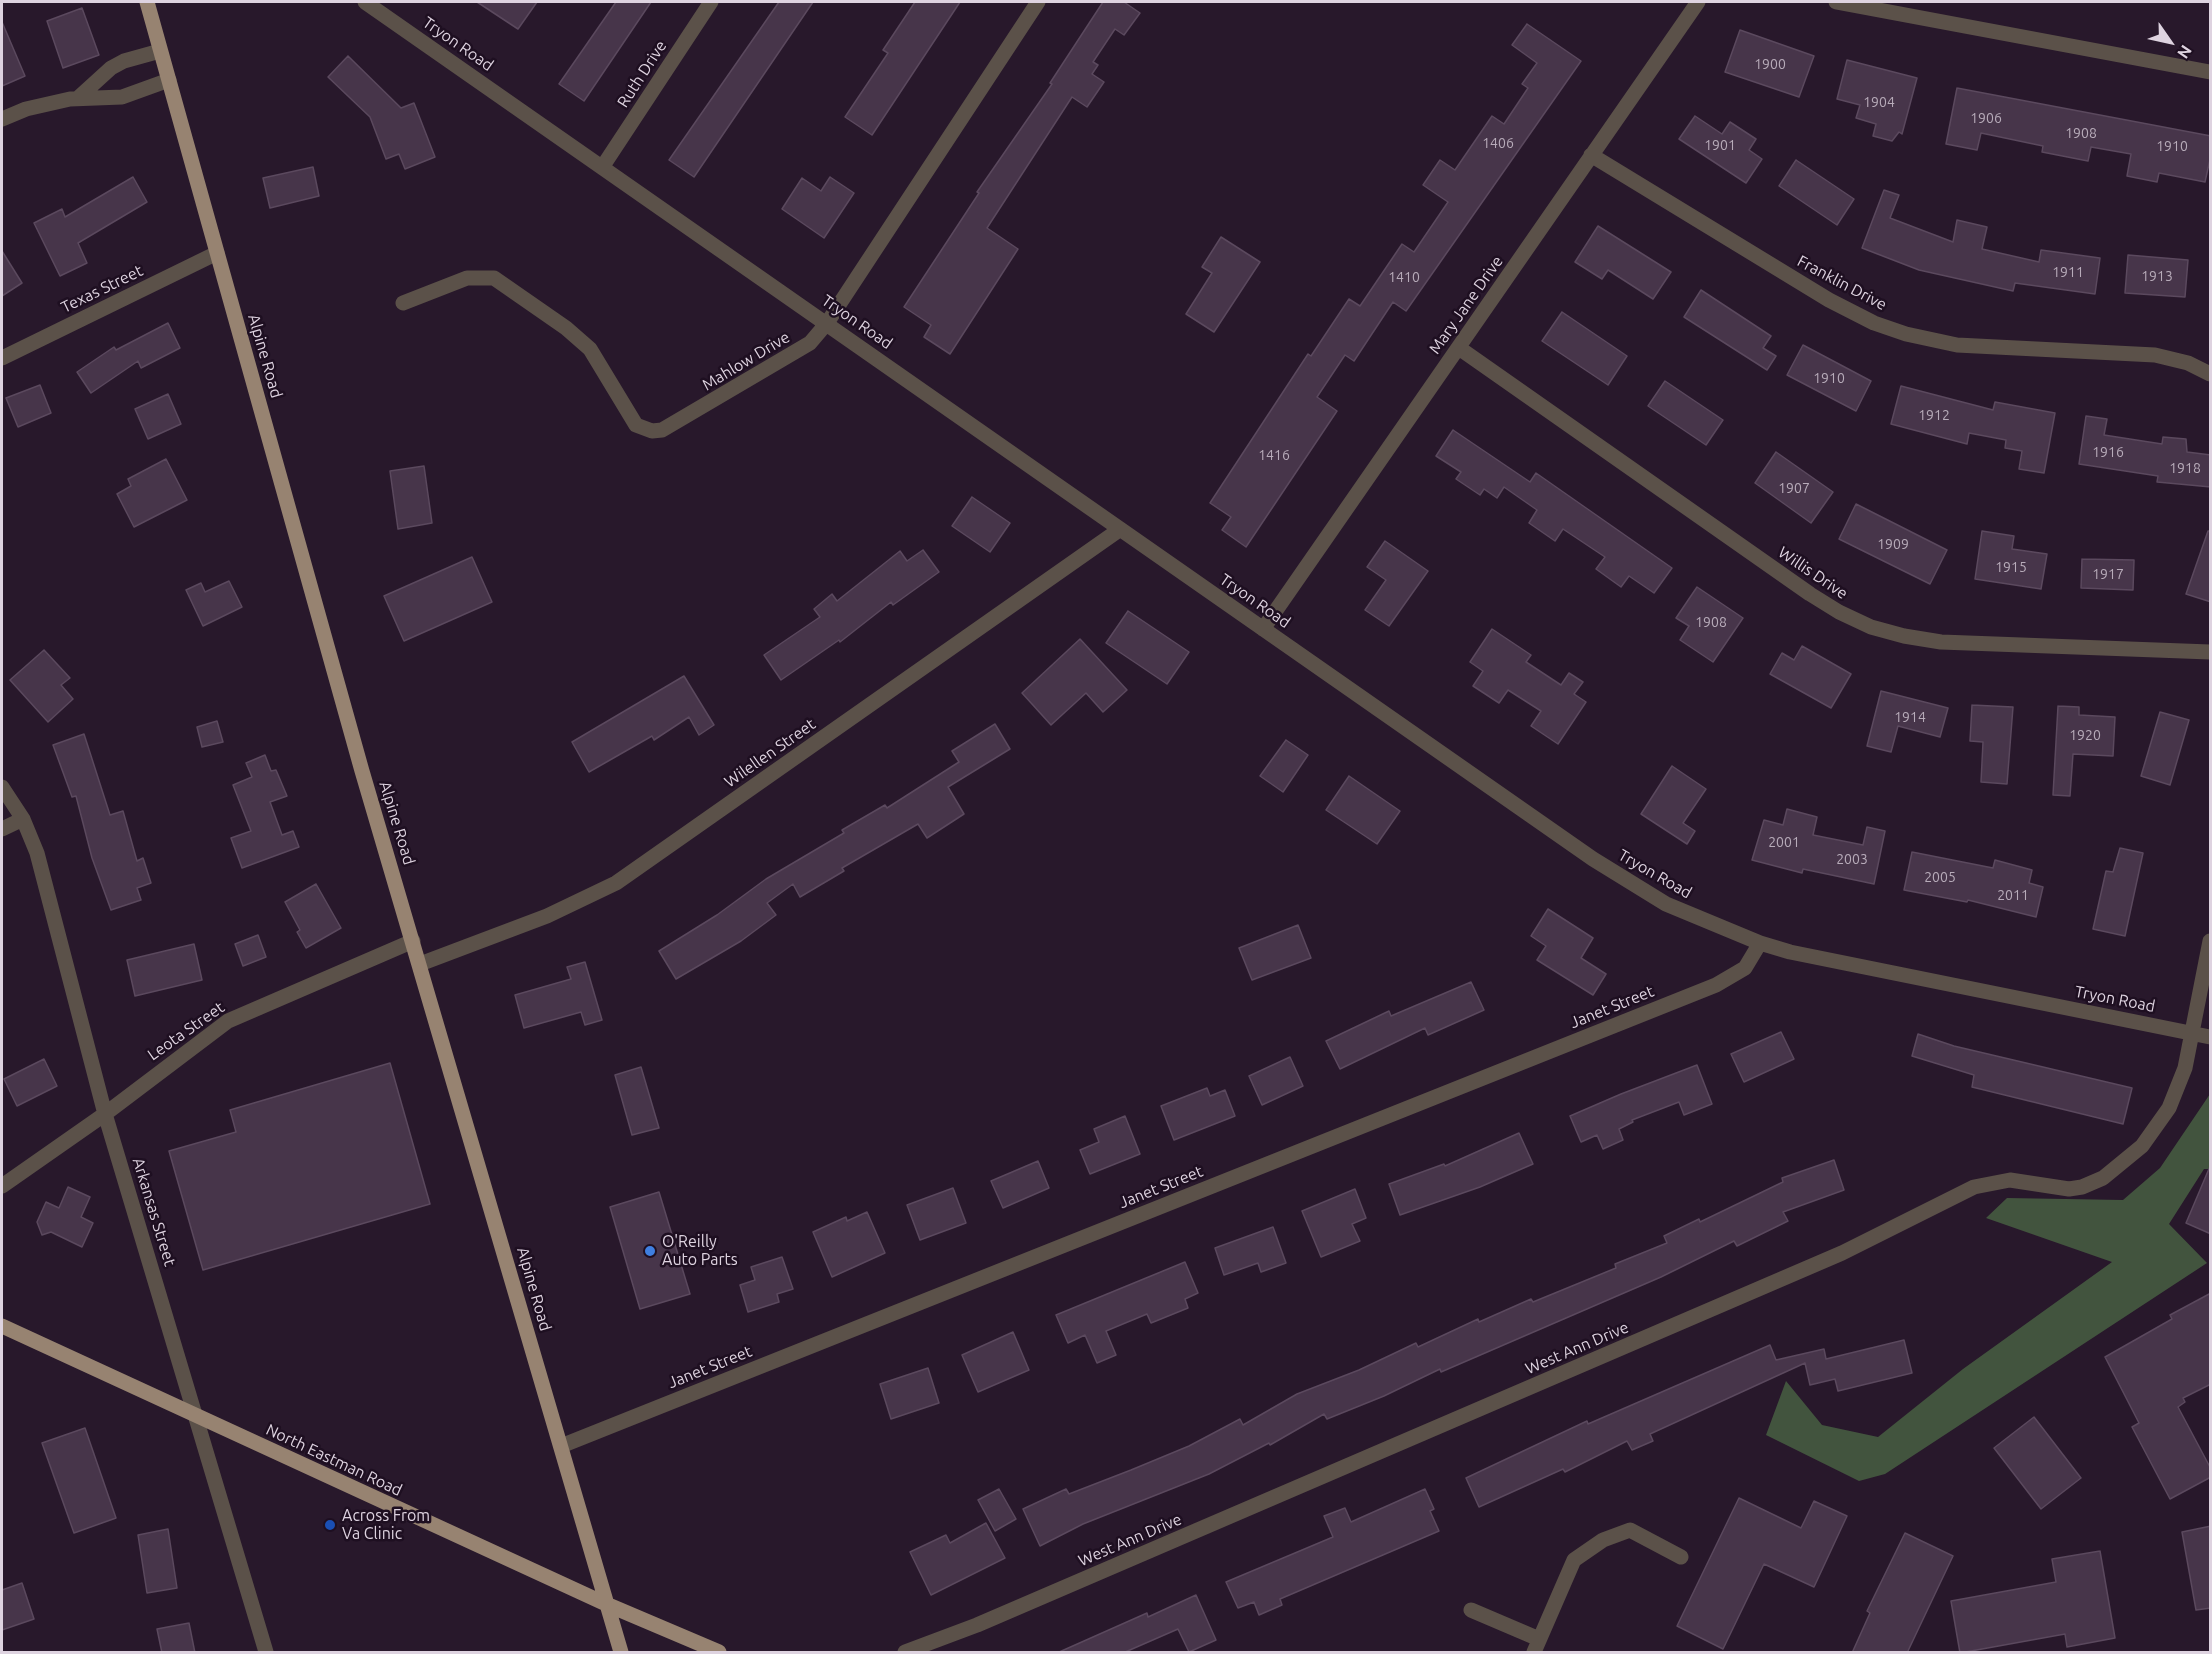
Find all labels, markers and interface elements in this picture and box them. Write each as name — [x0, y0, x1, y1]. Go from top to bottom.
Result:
north arrow — [2140, 12, 2200, 72]
street label: Tryon Road — [419, 13, 497, 75]
street label: Ruth Drive — [613, 37, 671, 111]
text: N — [2174, 42, 2196, 62]
house number: 1900 — [1754, 56, 1786, 72]
house number: 1904 — [1863, 94, 1895, 110]
house number: 1906 — [1970, 110, 2002, 126]
house number: 1908 — [2065, 125, 2097, 141]
house number: 1406 — [1482, 135, 1514, 151]
house number: 1901 — [1704, 137, 1736, 153]
house number: 1910 — [2156, 138, 2188, 154]
street label: Franklin Drive — [1794, 251, 1890, 315]
street label: Mary Jane Drive — [1425, 252, 1507, 358]
street label: Texas Street — [58, 261, 146, 317]
house number: 1911 — [2052, 264, 2084, 280]
house number: 1913 — [2141, 268, 2173, 284]
house number: 1410 — [1388, 269, 1420, 285]
street label: Tryon Road — [818, 291, 896, 353]
street label: Alpine Road — [244, 312, 286, 400]
street label: Mahlow Drive — [699, 327, 793, 395]
house number: 1910 — [1813, 370, 1845, 386]
house number: 1912 — [1918, 407, 1950, 423]
house number: 1916 — [2092, 444, 2124, 460]
house number: 1416 — [1258, 447, 1290, 463]
house number: 1918 — [2169, 460, 2201, 476]
house number: 1907 — [1778, 480, 1810, 496]
house number: 1909 — [1877, 536, 1909, 552]
street label: Willis Drive — [1775, 543, 1851, 603]
house number: 1915 — [1995, 559, 2027, 575]
house number: 1917 — [2092, 566, 2124, 582]
street label: Tryon Road — [1216, 570, 1294, 632]
house number: 1908 — [1695, 614, 1727, 630]
house number: 1914 — [1894, 709, 1926, 725]
street label: Wilellen Street — [721, 715, 819, 791]
house number: 1920 — [2069, 727, 2101, 743]
street label: Alpine Road — [375, 779, 419, 867]
house number: 2001 — [1768, 834, 1800, 850]
street label: Tryon Road — [1615, 845, 1695, 903]
house number: 2003 — [1836, 851, 1868, 867]
house number: 2005 — [1924, 869, 1956, 885]
house number: 2011 — [1997, 887, 2029, 903]
street label: Janet Street — [1567, 981, 1657, 1033]
street label: Tryon Road — [2073, 982, 2157, 1016]
street label: Leota Street — [144, 998, 228, 1064]
street label: Arkansas Street — [128, 1155, 180, 1269]
street label: Janet Street — [1116, 1161, 1206, 1213]
place label: O'Reilly Auto Parts — [662, 1232, 738, 1270]
marker: O'Reilly Auto Parts — [643, 1244, 657, 1258]
street label: Alpine Road — [513, 1245, 555, 1333]
street label: West Ann Drive — [1522, 1318, 1632, 1378]
street label: Janet Street — [665, 1341, 755, 1393]
street label: North Eastman Road — [263, 1420, 405, 1500]
place label: Across From Va Clinic — [342, 1506, 430, 1544]
street label: West Ann Drive — [1075, 1510, 1185, 1570]
marker: Across From Va Clinic — [323, 1518, 337, 1532]

